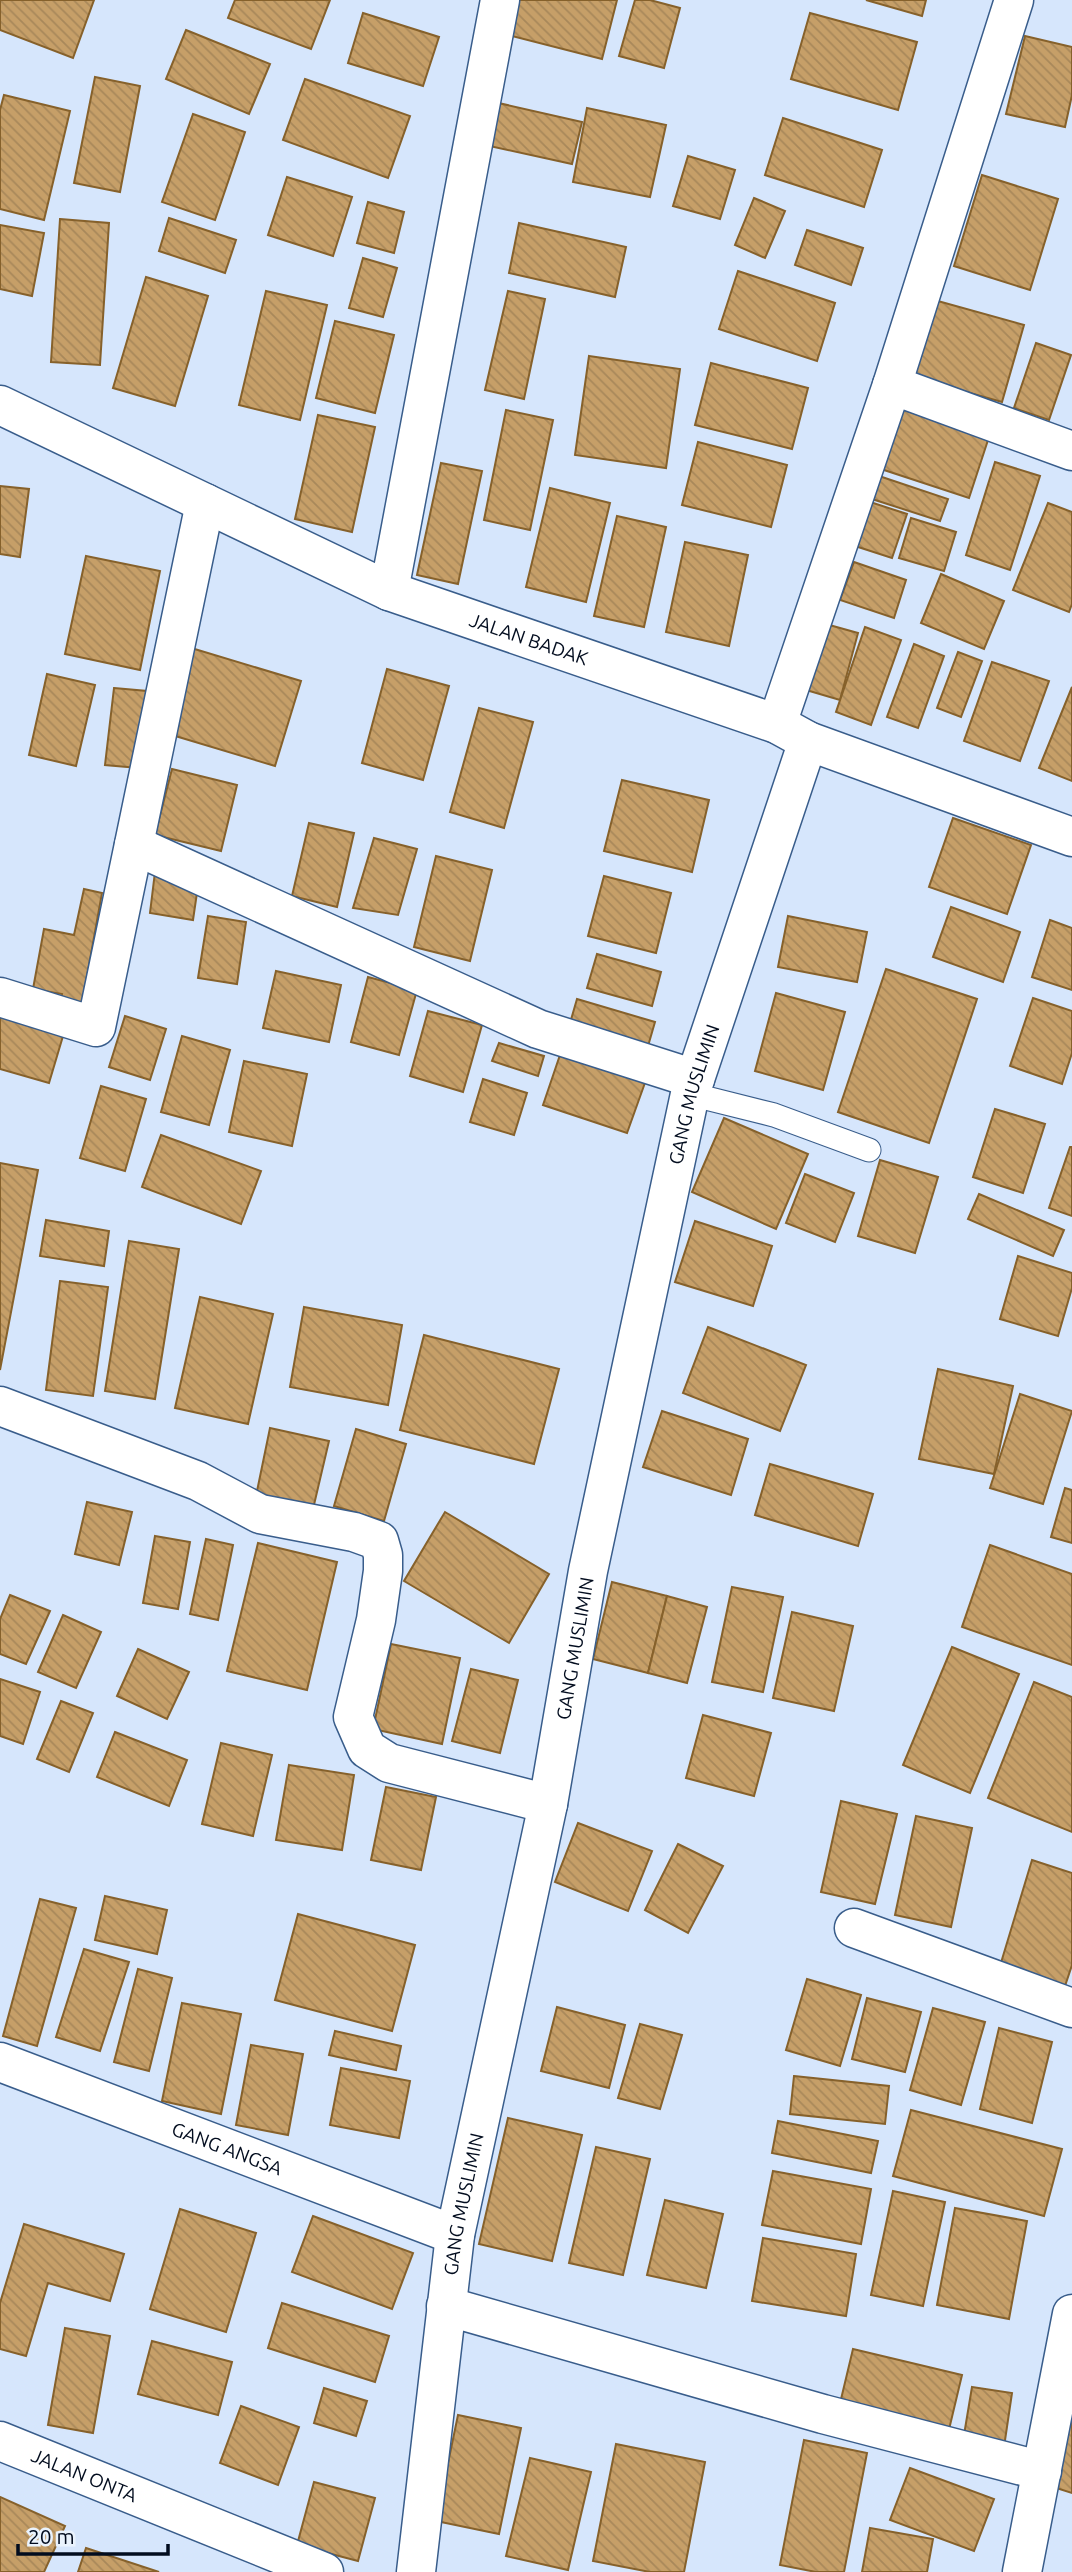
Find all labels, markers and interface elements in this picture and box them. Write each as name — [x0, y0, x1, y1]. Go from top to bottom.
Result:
street label: JALAN BADAK — [467, 608, 591, 670]
street label: GANG MUSLIMIN — [664, 1021, 724, 1166]
street label: GANG MUSLIMIN — [552, 1575, 598, 1722]
street label: GANG ANGSA — [169, 2117, 286, 2180]
street label: GANG MUSLIMIN — [439, 2131, 488, 2276]
street label: JALAN ONTA — [28, 2444, 141, 2507]
scale bar — [18, 2512, 168, 2556]
text: 20 m — [28, 2524, 75, 2548]

